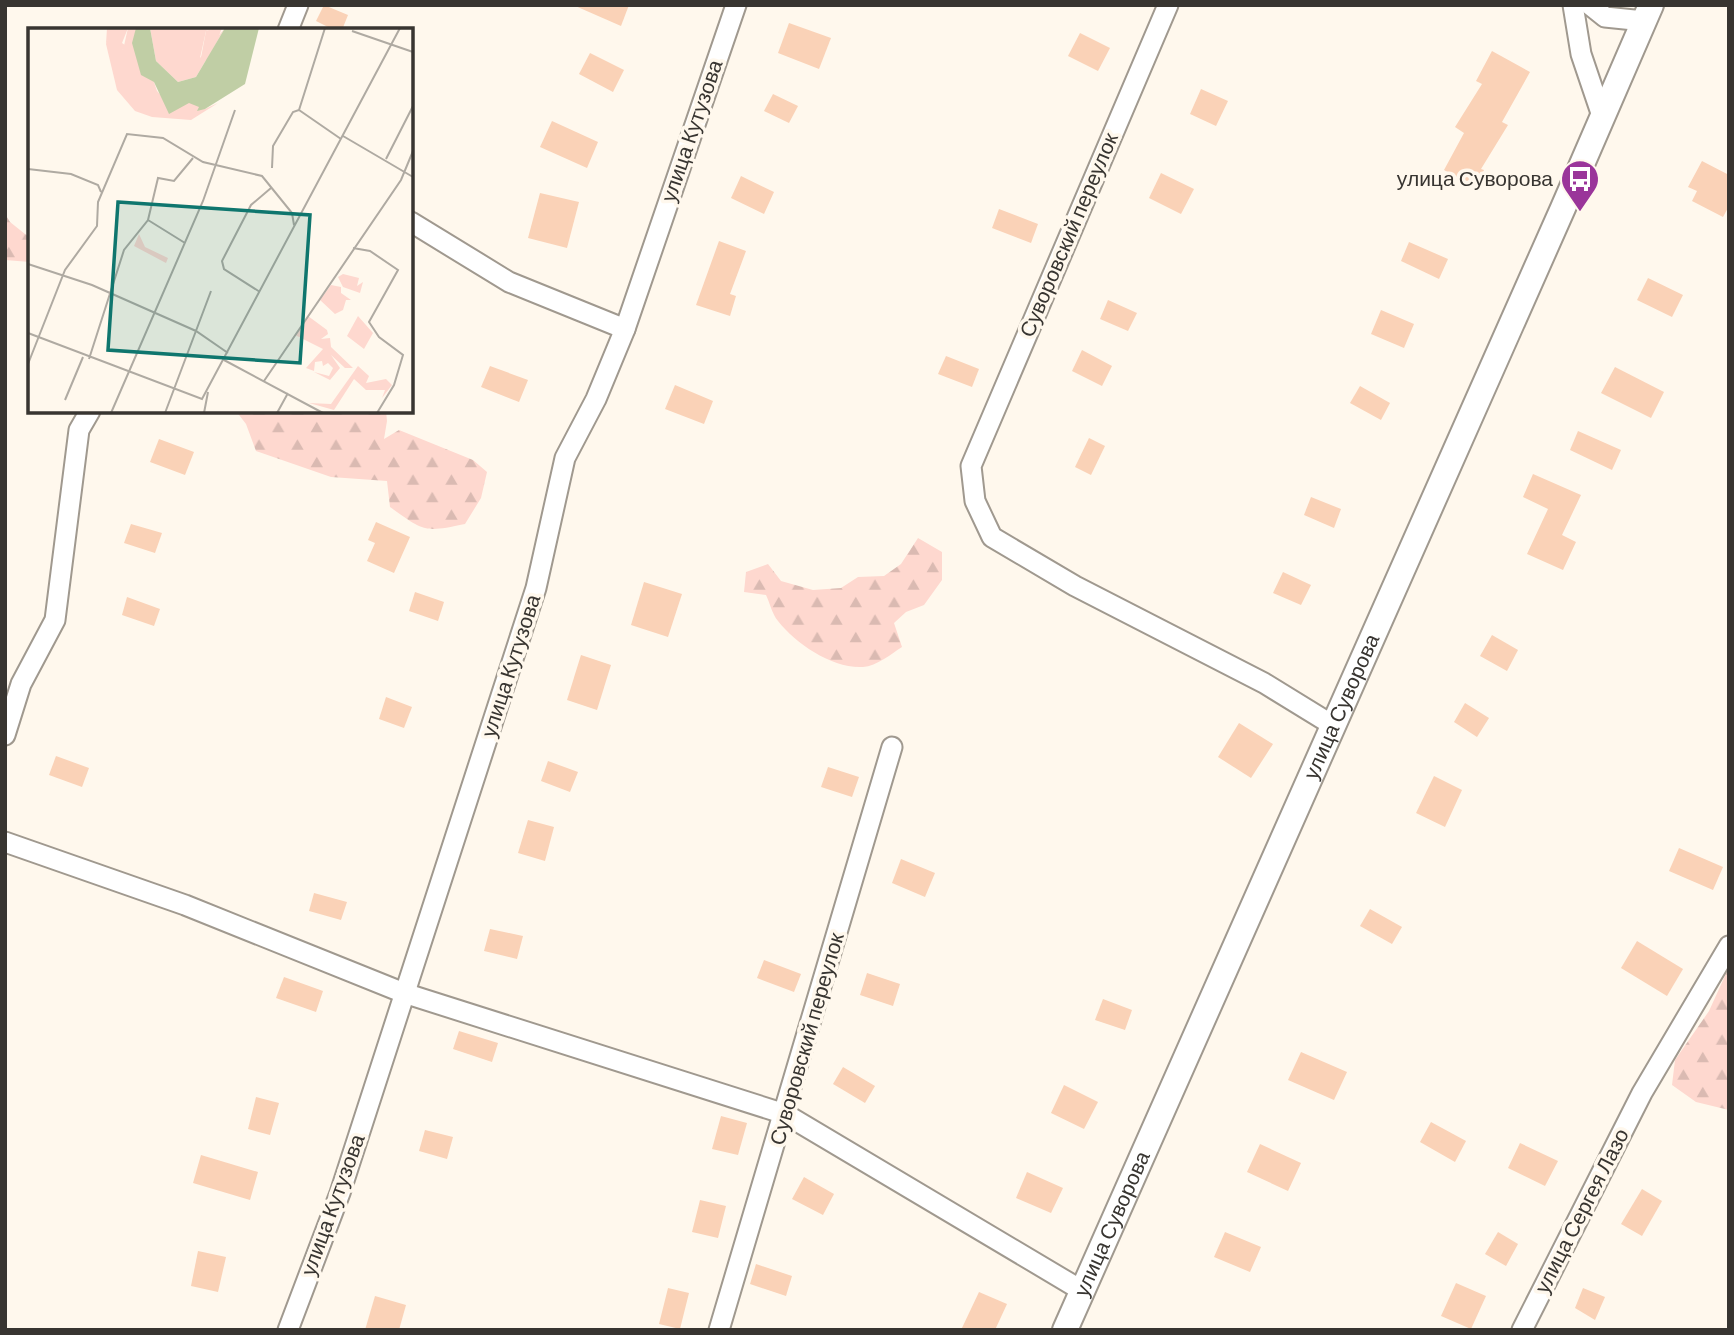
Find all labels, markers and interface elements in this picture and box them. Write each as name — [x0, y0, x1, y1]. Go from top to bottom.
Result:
inset map — [28, 28, 413, 413]
street label: улица Кутузова — [655, 56, 727, 205]
street label: Суворовский переулок — [1013, 128, 1122, 340]
bus stop icon: улица Суворова — [1559, 158, 1601, 213]
place label: улица Суворова — [1397, 165, 1553, 190]
street label: улица Кутузова — [475, 591, 545, 740]
street label: улица Суворова — [1297, 629, 1384, 783]
street label: Суворовский переулок — [763, 929, 848, 1148]
street label: улица Сергея Лазо — [1528, 1124, 1633, 1297]
street label: улица Кутузова — [294, 1130, 369, 1279]
street label: улица Суворова — [1068, 1147, 1154, 1300]

